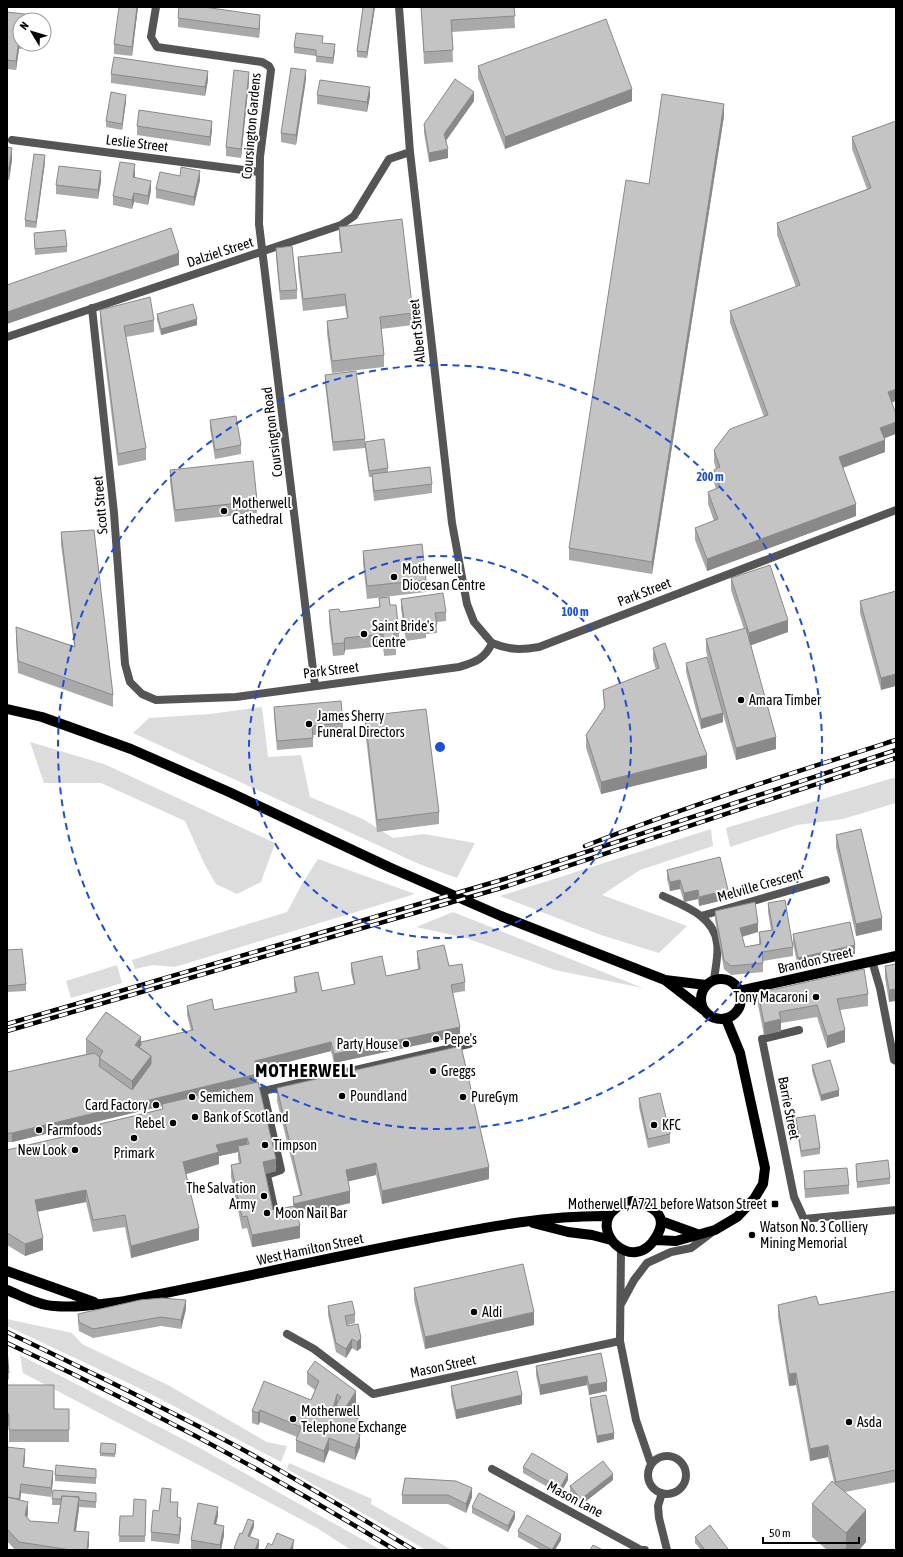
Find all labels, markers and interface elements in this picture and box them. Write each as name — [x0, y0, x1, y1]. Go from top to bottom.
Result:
north arrow — [12, 12, 52, 52]
text: N — [17, 20, 31, 32]
street label: Coursington Gardens — [238, 72, 264, 180]
street label: Leslie Street — [105, 131, 169, 155]
street label: Dalziel Street — [185, 234, 255, 270]
street label: Albert Street — [406, 298, 428, 364]
street label: Coursington Road — [259, 386, 285, 478]
text: 200 m — [696, 470, 724, 484]
street label: Scott Street — [89, 475, 111, 535]
place label: Motherwell Cathedral — [232, 495, 292, 527]
marker: Motherwell Cathedral — [219, 506, 229, 516]
place label: Motherwell Diocesan Centre — [402, 561, 485, 593]
marker: Motherwell Diocesan Centre — [389, 572, 399, 582]
street label: Park Street — [615, 574, 673, 610]
text: 100 m — [561, 605, 589, 619]
place label: Saint Bride's Centre — [372, 618, 434, 650]
marker: Saint Bride's Centre — [359, 629, 369, 639]
street label: Park Street — [302, 659, 360, 681]
place label: Amara Timber — [749, 692, 822, 708]
marker: Amara Timber — [736, 695, 746, 705]
place label: James Sherry Funeral Directors — [317, 708, 405, 740]
marker: James Sherry Funeral Directors — [304, 719, 314, 729]
centre of rings — [433, 740, 447, 754]
street label: Melville Crescent — [716, 865, 804, 905]
street label: Brandon Street — [776, 944, 854, 976]
place label: Tony Macaroni — [733, 989, 808, 1005]
marker: Tony Macaroni — [811, 992, 821, 1002]
place label: Pepe's — [444, 1031, 477, 1047]
marker: Pepe's — [431, 1034, 441, 1044]
place label: Party House — [336, 1036, 398, 1052]
marker: Party House — [401, 1039, 411, 1049]
district label: MOTHERWELL — [255, 1060, 357, 1081]
place label: Greggs — [441, 1063, 476, 1079]
marker: Greggs — [428, 1066, 438, 1076]
street label: Barrie Street — [775, 1075, 803, 1141]
place label: Poundland — [350, 1088, 407, 1104]
place label: Semichem — [200, 1089, 254, 1105]
place label: PureGym — [471, 1089, 518, 1105]
marker: Poundland — [337, 1091, 347, 1101]
marker: Semichem — [187, 1092, 197, 1102]
marker: PureGym — [458, 1092, 468, 1102]
place label: Card Factory — [85, 1097, 148, 1113]
marker: Card Factory — [151, 1100, 161, 1110]
place label: Bank of Scotland — [203, 1109, 289, 1125]
marker: Bank of Scotland — [190, 1112, 200, 1122]
place label: Rebel — [135, 1115, 165, 1131]
place label: KFC — [662, 1117, 682, 1133]
marker: Rebel — [168, 1118, 178, 1128]
marker: KFC — [649, 1120, 659, 1130]
place label: Farmfoods — [47, 1122, 102, 1138]
marker: Farmfoods — [34, 1125, 44, 1135]
marker: Primark — [129, 1133, 139, 1143]
place label: Timpson — [273, 1137, 317, 1153]
marker: Timpson — [260, 1140, 270, 1150]
place label: New Look — [18, 1142, 67, 1158]
marker: New Look — [70, 1145, 80, 1155]
place label: Primark — [113, 1145, 155, 1161]
place label: The Salvation Army — [186, 1180, 256, 1212]
marker: The Salvation Army — [259, 1191, 269, 1201]
place label: Motherwell, A721 before Watson Street — [568, 1196, 767, 1212]
marker: Motherwell, A721 before Watson Street — [770, 1199, 780, 1209]
place label: Moon Nail Bar — [275, 1205, 348, 1221]
marker: Moon Nail Bar — [262, 1208, 272, 1218]
place label: Watson No. 3 Colliery Mining Memorial — [760, 1219, 868, 1251]
street label: West Hamilton Street — [255, 1230, 365, 1268]
marker: Watson No. 3 Colliery Mining Memorial — [747, 1230, 757, 1240]
place label: Aldi — [482, 1304, 502, 1320]
marker: Aldi — [469, 1307, 479, 1317]
street label: Mason Street — [409, 1351, 477, 1381]
place label: Motherwell Telephone Exchange — [301, 1403, 407, 1435]
marker: Motherwell Telephone Exchange — [288, 1414, 298, 1424]
place label: Asda — [857, 1414, 882, 1430]
marker: Asda — [844, 1417, 854, 1427]
street label: Mason Lane — [544, 1478, 606, 1520]
scale bar — [763, 1519, 859, 1545]
text: 50 m — [769, 1526, 791, 1540]

